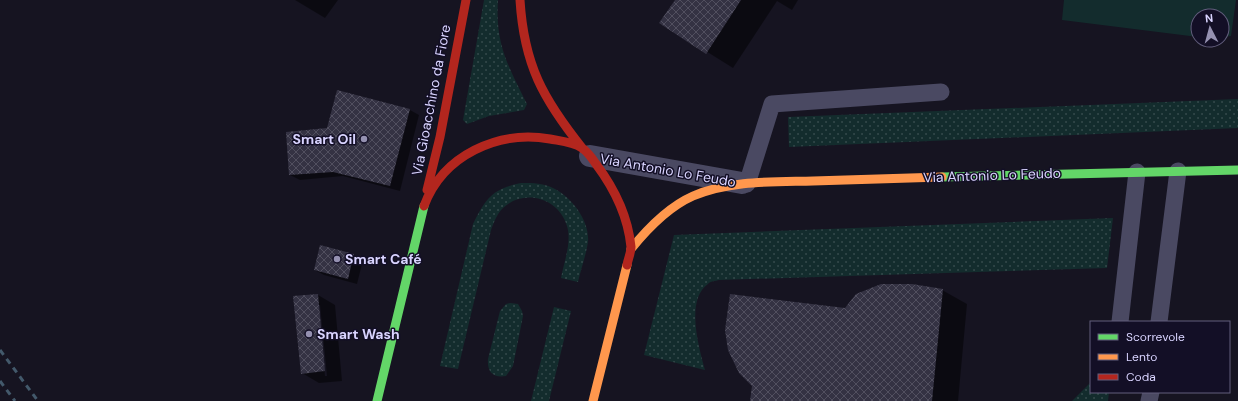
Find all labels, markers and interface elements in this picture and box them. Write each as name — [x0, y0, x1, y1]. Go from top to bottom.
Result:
north arrow — [1190, 8, 1230, 48]
text: N — [1204, 11, 1214, 25]
street label: Via Gioacchino da Fiore — [408, 23, 454, 177]
place label: Smart Oil — [293, 130, 356, 148]
marker: Smart Oil — [359, 134, 369, 144]
street label: Via Antonio Lo Feudo — [599, 149, 737, 191]
street label: Via Antonio Lo Feudo — [923, 164, 1061, 186]
place label: Smart Café — [345, 250, 422, 268]
marker: Smart Café — [332, 254, 342, 264]
legend — [1090, 321, 1230, 393]
place label: Smart Wash — [317, 325, 400, 343]
marker: Smart Wash — [304, 329, 314, 339]
text: Scorrevole — [1126, 329, 1185, 345]
text: Lento — [1126, 349, 1157, 365]
text: Coda — [1126, 369, 1156, 385]

